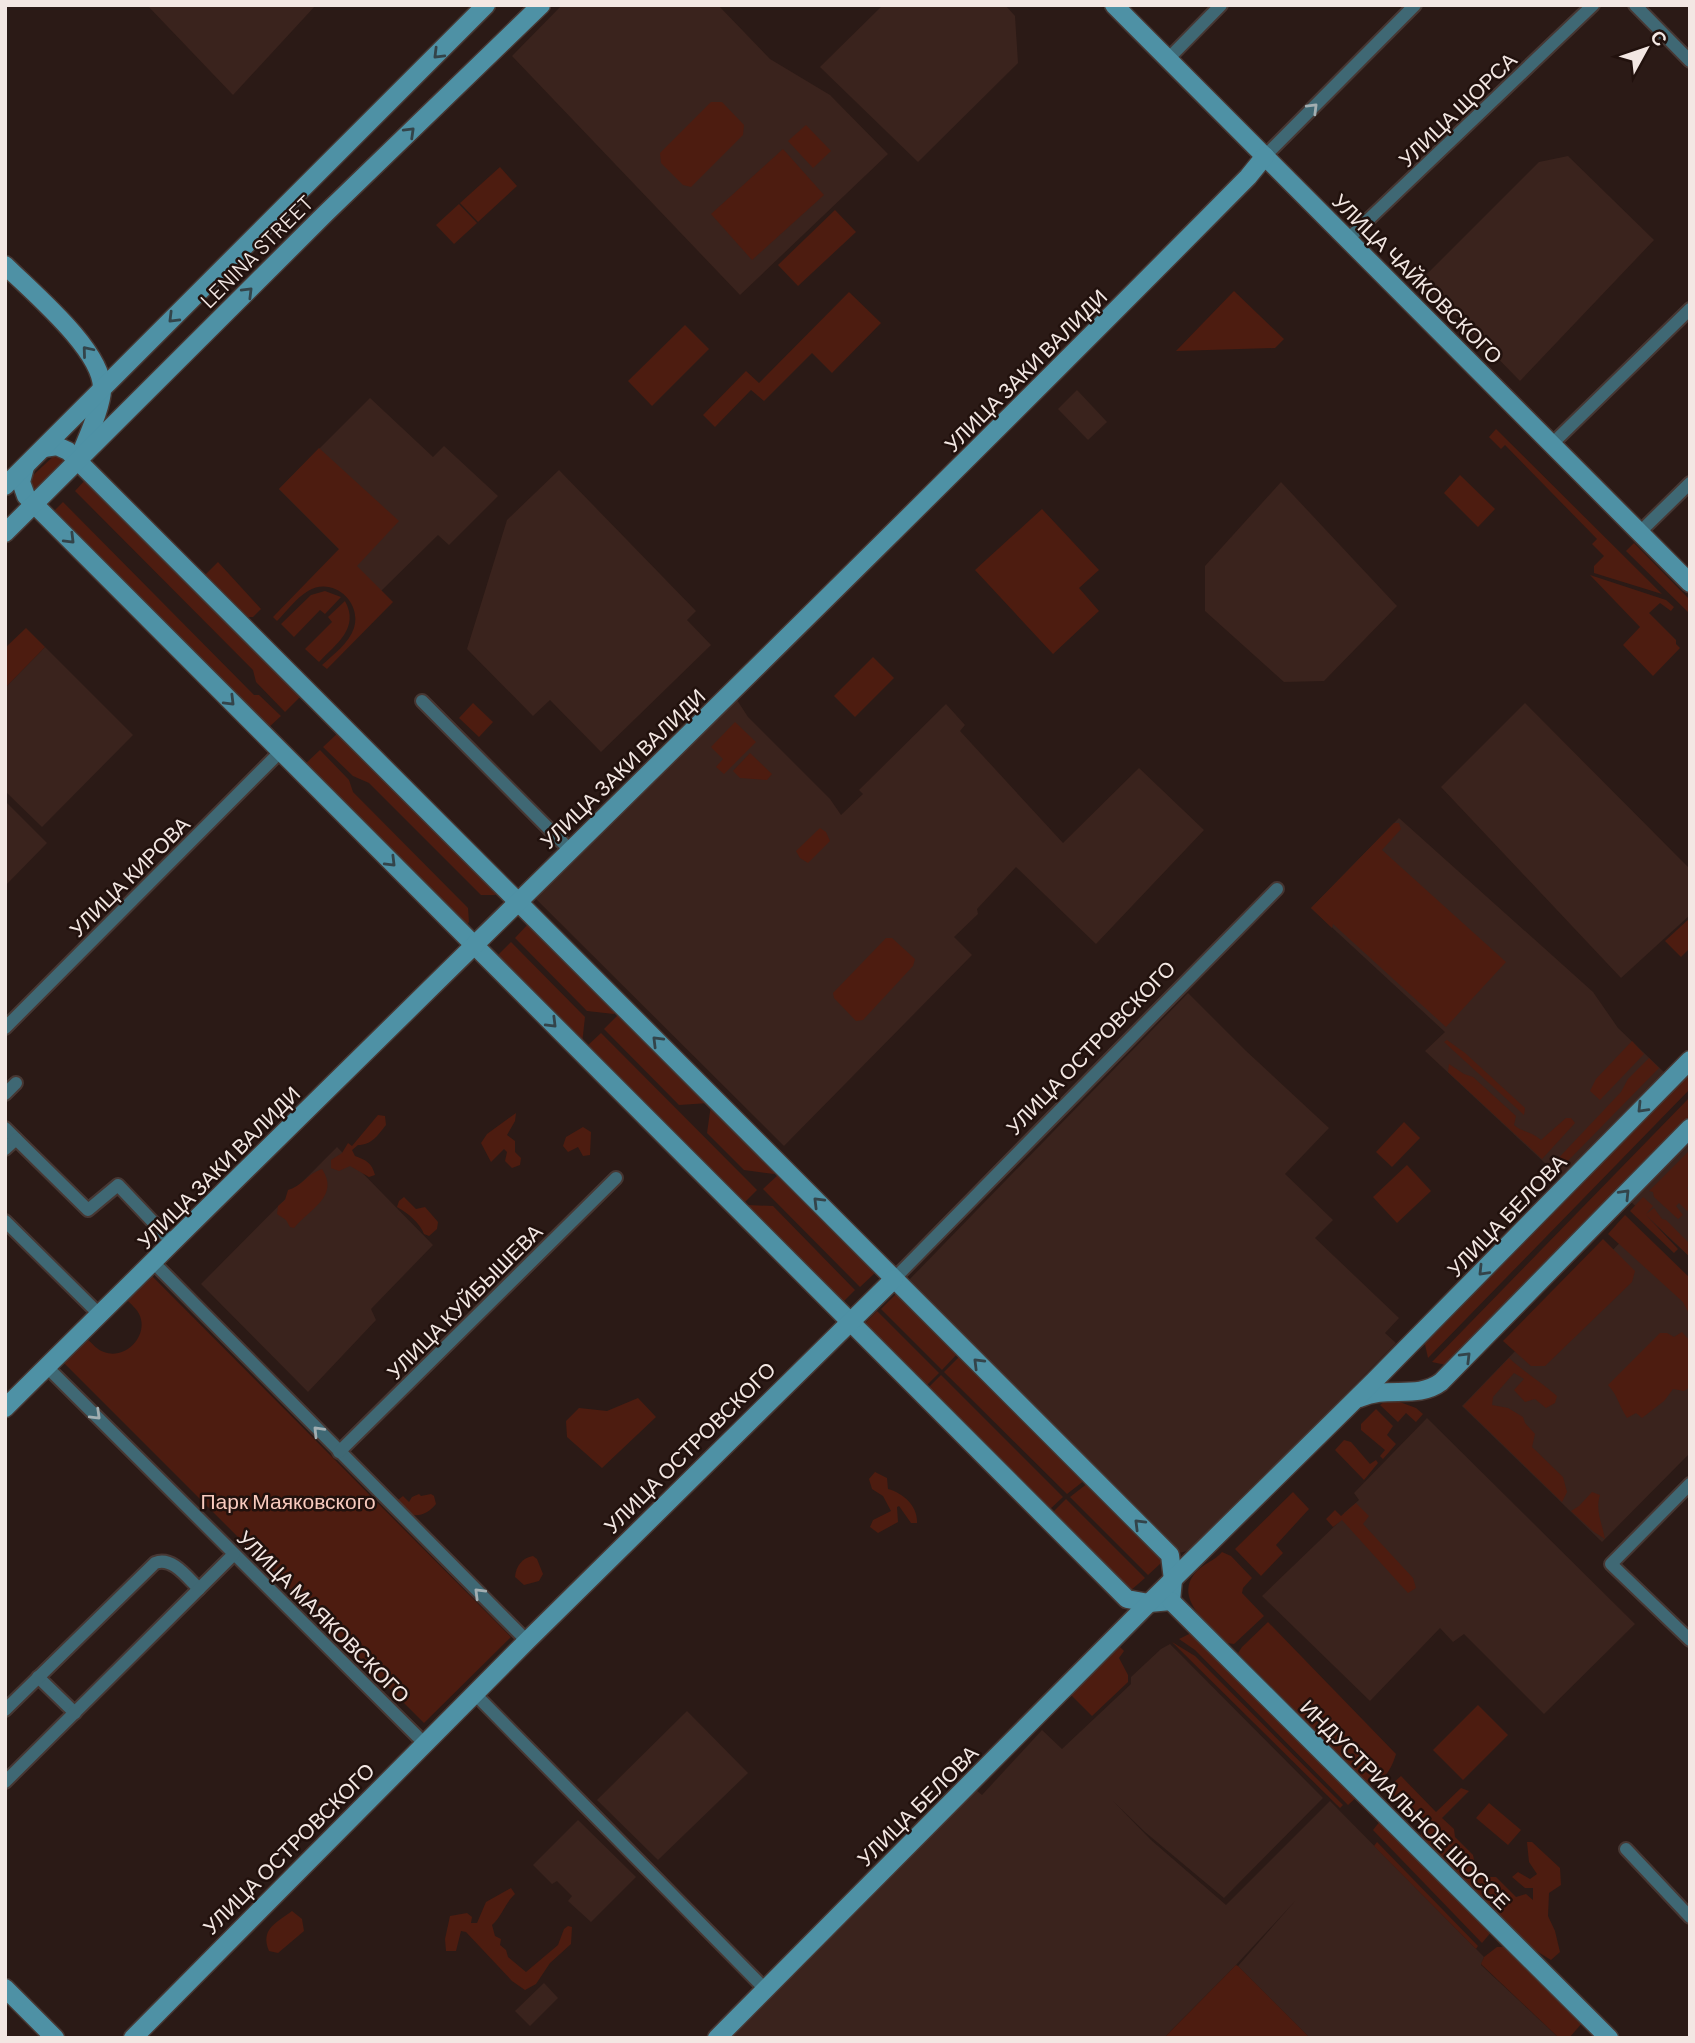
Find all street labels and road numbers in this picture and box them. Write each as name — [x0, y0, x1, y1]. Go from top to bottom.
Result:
street label: УЛИЦА ЩОРСА — [1393, 47, 1521, 171]
street label: УЛИЦА ЧАЙКОВСКОГО — [1328, 188, 1508, 368]
street label: LENINA STREET — [194, 189, 318, 313]
street label: УЛИЦА ЗАКИ ВАЛИДИ — [939, 284, 1111, 456]
street label: УЛИЦА ЗАКИ ВАЛИДИ — [534, 683, 710, 853]
street label: УЛИЦА КИРОВА — [64, 811, 194, 941]
street label: УЛИЦА ОСТРОВСКОГО — [1000, 955, 1180, 1139]
street label: УЛИЦА ЗАКИ ВАЛИДИ — [132, 1081, 304, 1253]
street label: УЛИЦА БЕЛОВА — [1441, 1149, 1571, 1281]
street label: УЛИЦА КУЙБЫШЕВА — [381, 1218, 547, 1384]
street label: УЛИЦА ОСТРОВСКОГО — [598, 1356, 780, 1538]
street label: УЛИЦА МАЯКОВСКОГО — [233, 1525, 415, 1707]
street label: ИНДУСТРИАЛЬНОЕ ШОССЕ — [1296, 1694, 1516, 1914]
street label: УЛИЦА БЕЛОВА — [851, 1739, 983, 1871]
street label: УЛИЦА ОСТРОВСКОГО — [197, 1757, 379, 1939]

